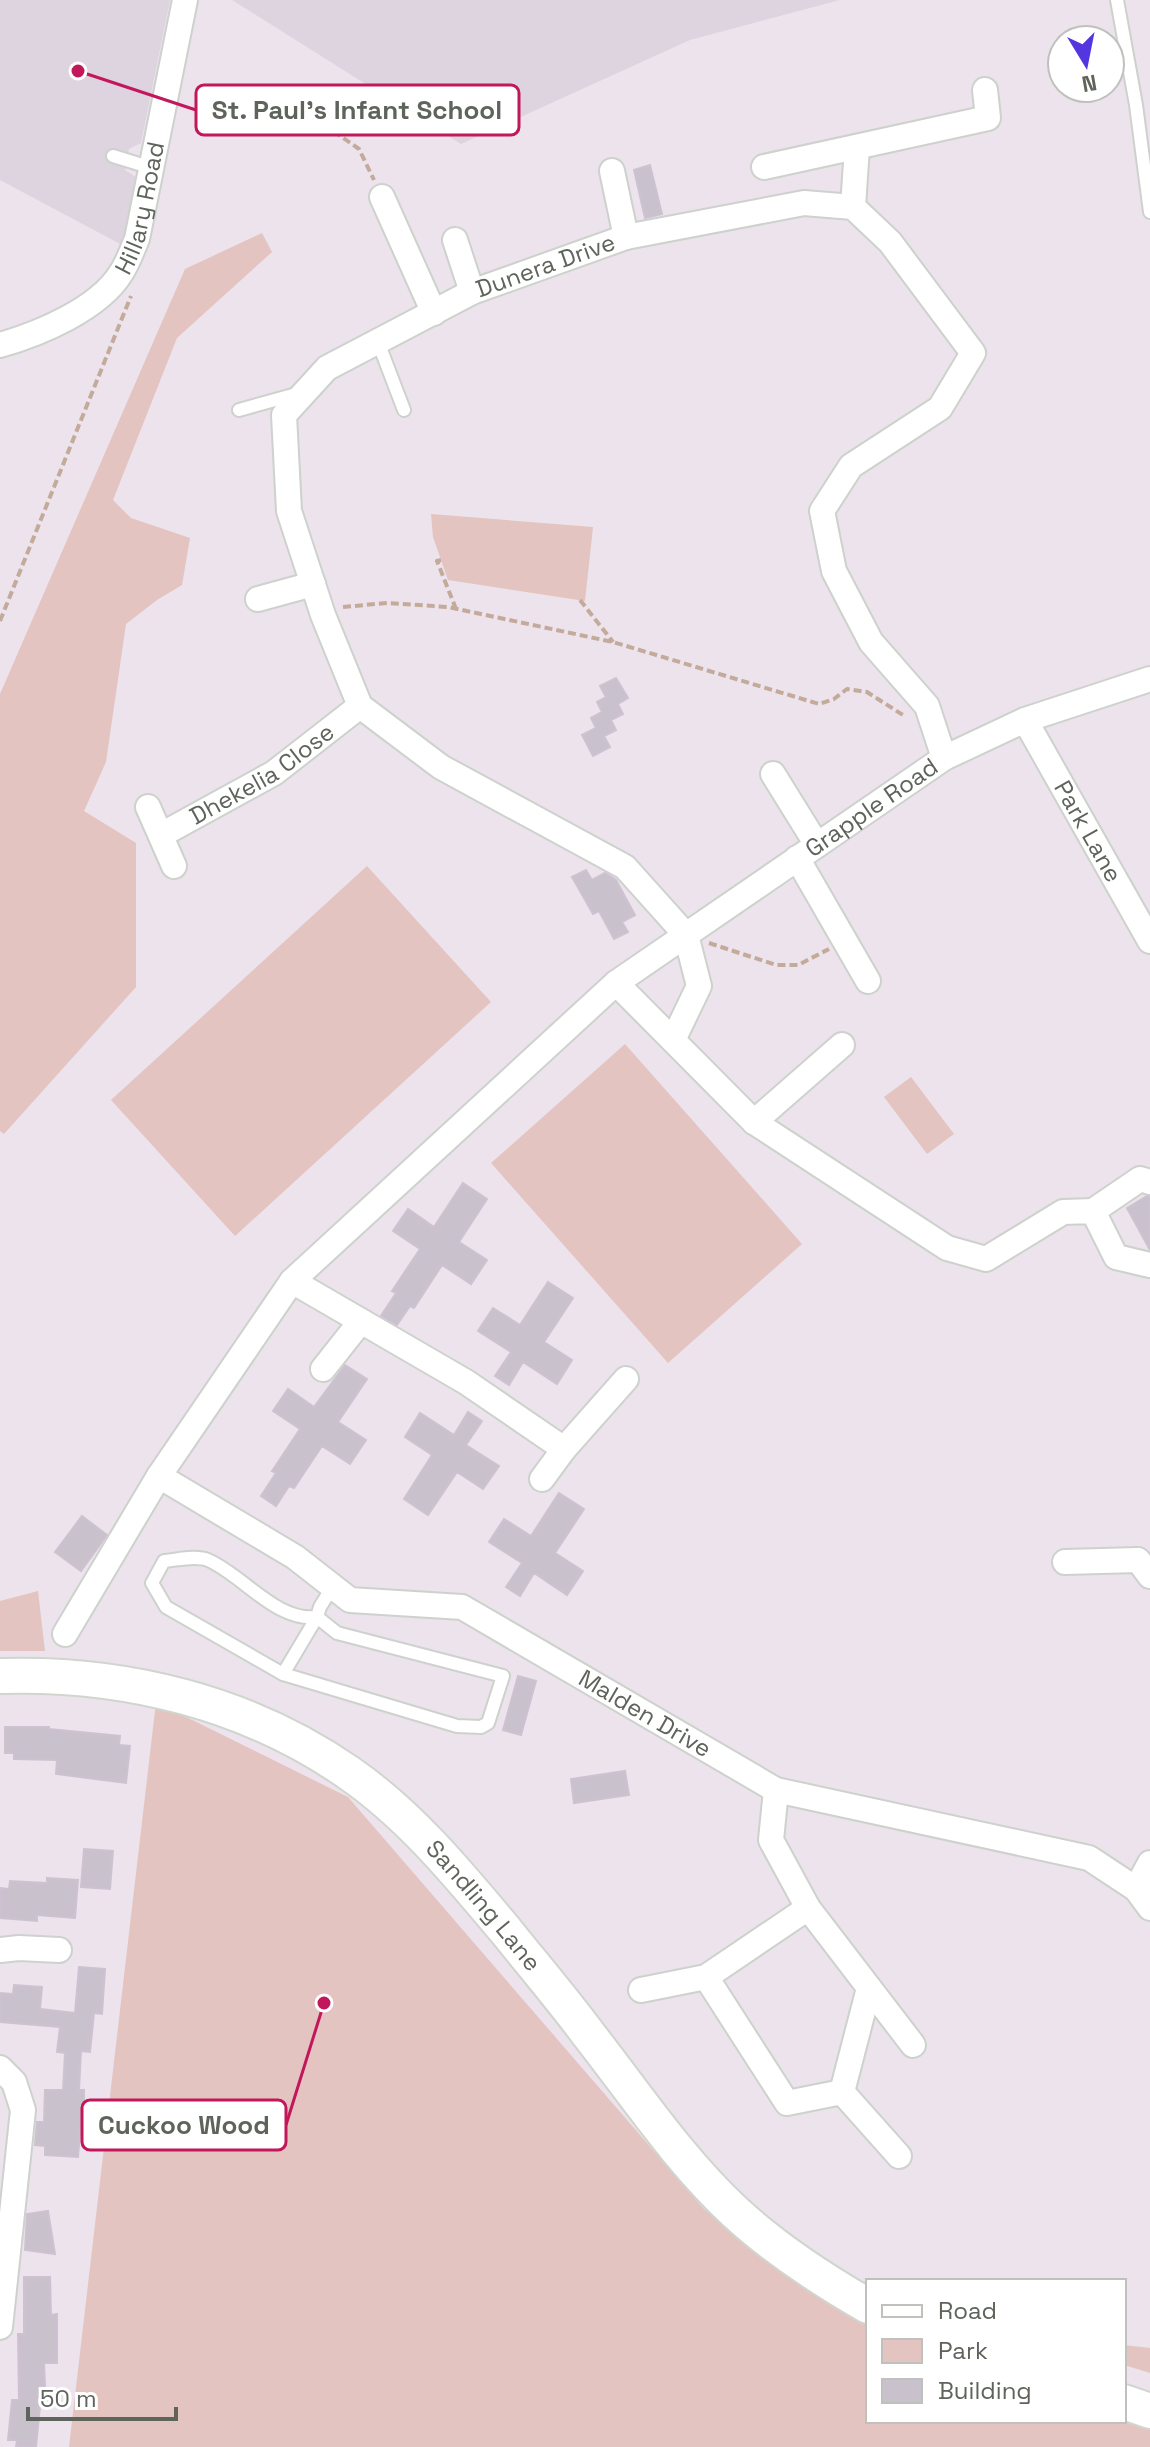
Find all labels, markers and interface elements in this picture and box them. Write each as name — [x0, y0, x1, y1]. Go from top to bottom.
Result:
north arrow — [1046, 24, 1126, 104]
text: N — [1080, 69, 1099, 99]
callout: St. Paul's Infant School — [196, 85, 519, 135]
text: St. Paul's Infant School — [212, 93, 502, 127]
street label: Hillary Road — [107, 139, 171, 280]
street label: Dunera Drive — [472, 226, 619, 304]
street label: Dhekelia Close — [184, 716, 340, 831]
street label: Grapple Road — [799, 751, 944, 864]
street label: Park Lane — [1047, 775, 1130, 888]
street label: Malden Drive — [573, 1662, 717, 1764]
street label: Sandling Lane — [419, 1833, 548, 1977]
callout: Cuckoo Wood — [82, 2100, 286, 2150]
text: Cuckoo Wood — [98, 2108, 270, 2142]
legend — [866, 2279, 1126, 2423]
text: Road — [938, 2295, 997, 2326]
text: Park — [938, 2335, 988, 2366]
scale bar — [28, 2371, 176, 2421]
text: Building — [938, 2375, 1032, 2406]
text: 50 m — [40, 2383, 97, 2414]

